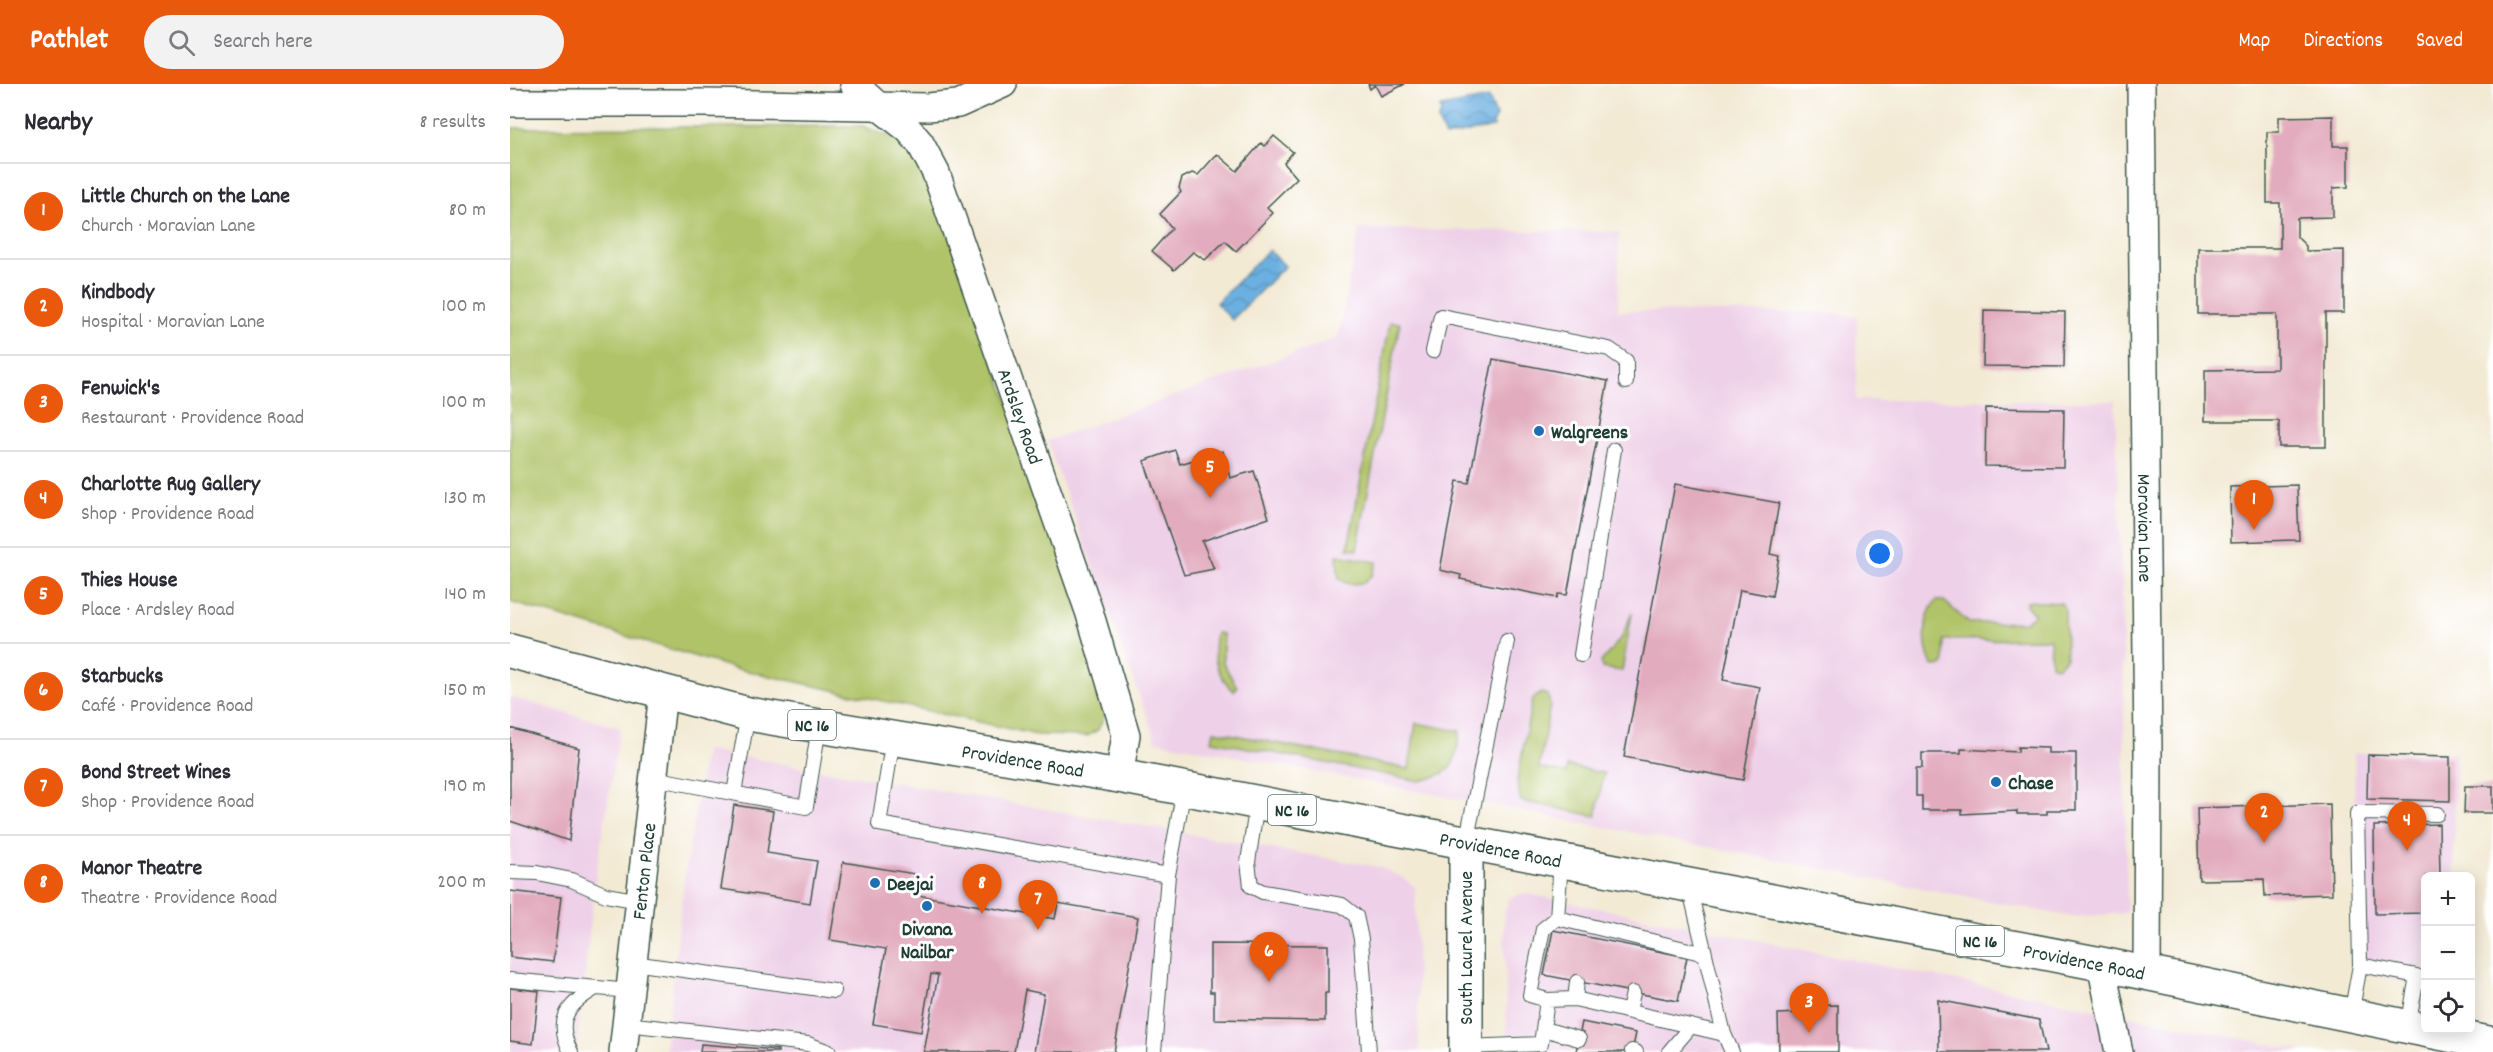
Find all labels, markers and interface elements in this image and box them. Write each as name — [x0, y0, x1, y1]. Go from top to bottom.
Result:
search box — [144, 15, 564, 69]
text: Pathlet — [30, 22, 108, 62]
icon: search — [165, 26, 198, 59]
text: Search here — [213, 27, 313, 58]
text: Map — [2239, 27, 2270, 57]
text: Directions — [2303, 27, 2383, 57]
text: Saved — [2416, 27, 2463, 57]
text: Nearby — [24, 105, 92, 142]
text: 8 results — [420, 109, 486, 137]
text: Little Church on the Lane — [81, 182, 290, 213]
text: 1 — [41, 197, 46, 225]
text: 80 m — [449, 197, 486, 225]
text: Church · Moravian Lane — [81, 213, 255, 241]
text: Kindbody — [81, 278, 154, 309]
text: 2 — [39, 293, 48, 321]
text: 100 m — [442, 293, 486, 321]
text: Hospital · Moravian Lane — [81, 309, 265, 337]
street label: Ardsley Road — [988, 365, 1048, 469]
text: Fenwick's — [81, 374, 160, 405]
text: 3 — [39, 389, 48, 417]
text: 100 m — [442, 389, 486, 417]
text: Restaurant · Providence Road — [81, 405, 304, 433]
place label: Walgreens — [1551, 420, 1628, 448]
marker: Walgreens — [1532, 424, 1546, 438]
pin: 5 — [1190, 448, 1230, 498]
text: Charlotte Rug Gallery — [81, 470, 260, 501]
street label: Moravian Lane — [2128, 474, 2157, 583]
pin: 1 — [2234, 480, 2274, 530]
text: 4 — [39, 485, 48, 513]
text: 130 m — [444, 485, 486, 513]
text: Shop · Providence Road — [81, 501, 254, 529]
your location — [1865, 539, 1894, 568]
text: Thies House — [81, 566, 177, 597]
text: 5 — [39, 581, 48, 609]
text: 140 m — [444, 581, 486, 609]
text: Place · Ardsley Road — [81, 597, 235, 625]
text: Starbucks — [81, 662, 163, 693]
text: 6 — [39, 677, 48, 705]
text: 150 m — [443, 677, 486, 705]
text: Café · Providence Road — [81, 693, 253, 721]
road number: NC 16 — [788, 710, 836, 740]
street label: Providence Road — [959, 739, 1086, 787]
text: Bond Street Wines — [81, 758, 231, 789]
place label: Chase — [2008, 771, 2054, 799]
text: 7 — [40, 773, 47, 801]
text: 190 m — [443, 773, 486, 801]
marker: Chase — [1989, 775, 2003, 789]
text: Shop · Providence Road — [81, 789, 254, 817]
pin: 2 — [2244, 794, 2284, 843]
road number: NC 16 — [1268, 795, 1316, 825]
pin: 4 — [2388, 802, 2426, 851]
street label: Fenton Place — [627, 821, 665, 921]
street label: Providence Road — [1437, 827, 1564, 877]
text: Manor Theatre — [81, 854, 202, 885]
pin: 8 — [962, 864, 1002, 914]
text: 8 — [39, 869, 48, 897]
text: 200 m — [437, 869, 486, 897]
street label: South Laurel Avenue — [1454, 871, 1482, 1025]
place label: Deejai — [887, 872, 934, 900]
map controls — [2421, 872, 2475, 1034]
button: + — [2421, 872, 2475, 926]
marker: Deejai — [868, 876, 882, 890]
pin: 7 — [1018, 880, 1058, 930]
text: Theatre · Providence Road — [81, 885, 277, 913]
marker: Divana Nailbar — [920, 899, 934, 913]
place label: Divana Nailbar — [900, 917, 954, 968]
road number: NC 16 — [1956, 926, 2004, 956]
button: − — [2421, 926, 2475, 980]
pin: 6 — [1250, 932, 1288, 982]
street label: Providence Road — [2020, 938, 2147, 990]
button: locate — [2421, 980, 2475, 1034]
pin: 3 — [1790, 984, 1828, 1033]

